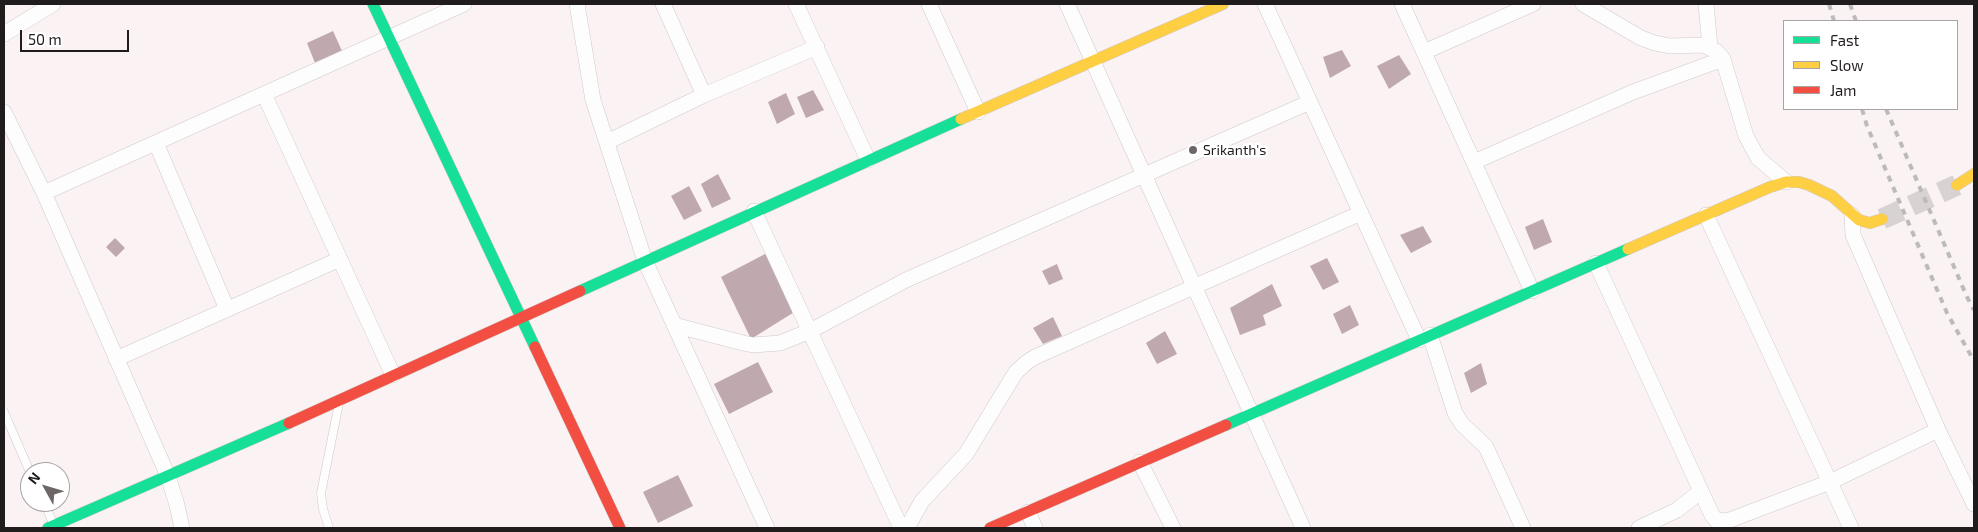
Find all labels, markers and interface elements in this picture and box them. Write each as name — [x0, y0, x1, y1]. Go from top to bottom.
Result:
scale bar — [22, 20, 131, 52]
legend — [1783, 20, 1958, 110]
text: 50 m — [28, 30, 62, 48]
text: Fast — [1830, 31, 1859, 49]
text: Slow — [1830, 56, 1864, 74]
text: Jam — [1830, 81, 1856, 99]
place label: Srikanth's — [1203, 142, 1266, 158]
marker: Srikanth's — [1187, 144, 1199, 156]
north arrow — [20, 462, 70, 512]
text: N — [24, 469, 44, 487]

